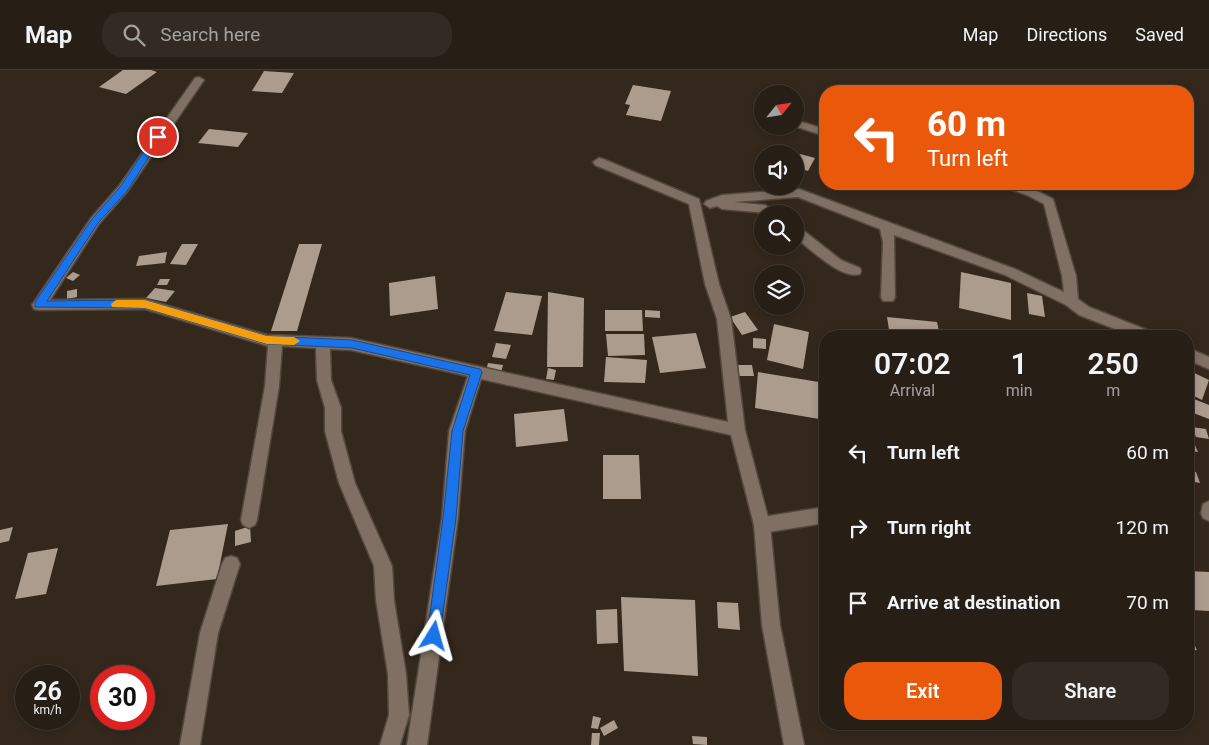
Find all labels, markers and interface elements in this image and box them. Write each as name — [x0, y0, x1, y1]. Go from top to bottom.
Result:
search box — [102, 12, 452, 57]
text: Map — [25, 21, 72, 49]
icon: search — [120, 21, 148, 49]
text: Search here — [160, 23, 260, 46]
text: Map — [963, 24, 998, 45]
text: Directions — [1026, 24, 1107, 45]
text: Saved — [1135, 24, 1184, 45]
north arrow — [754, 85, 804, 135]
map controls — [754, 85, 804, 315]
text: 60 m — [927, 104, 1006, 145]
icon: left — [844, 105, 909, 170]
pin — [137, 116, 179, 158]
icon: arrive — [144, 123, 172, 151]
button: sound — [754, 145, 804, 195]
text: Turn left — [927, 146, 1008, 171]
button: search — [754, 205, 804, 255]
button: layers — [754, 265, 804, 315]
text: 07:02 — [874, 346, 951, 381]
text: 1 — [1011, 346, 1028, 381]
text: 250 — [1088, 346, 1139, 381]
text: Arrival — [890, 381, 935, 400]
text: min — [1006, 381, 1033, 400]
text: m — [1106, 381, 1120, 400]
icon: left — [844, 439, 872, 467]
text: Turn left — [887, 441, 960, 464]
text: 60 m — [1126, 441, 1169, 464]
icon: right — [844, 514, 872, 542]
text: Turn right — [887, 516, 971, 539]
text: 120 m — [1116, 516, 1169, 539]
icon: arrive — [844, 589, 872, 617]
text: Arrive at destination — [887, 591, 1060, 614]
text: 70 m — [1126, 591, 1169, 614]
position arrow — [407, 609, 459, 661]
button: Exit — [844, 662, 1002, 720]
button: Share — [1012, 662, 1169, 720]
speed limit sign: 30 — [90, 665, 155, 730]
text: 26 — [33, 677, 62, 706]
text: km/h — [33, 703, 62, 717]

